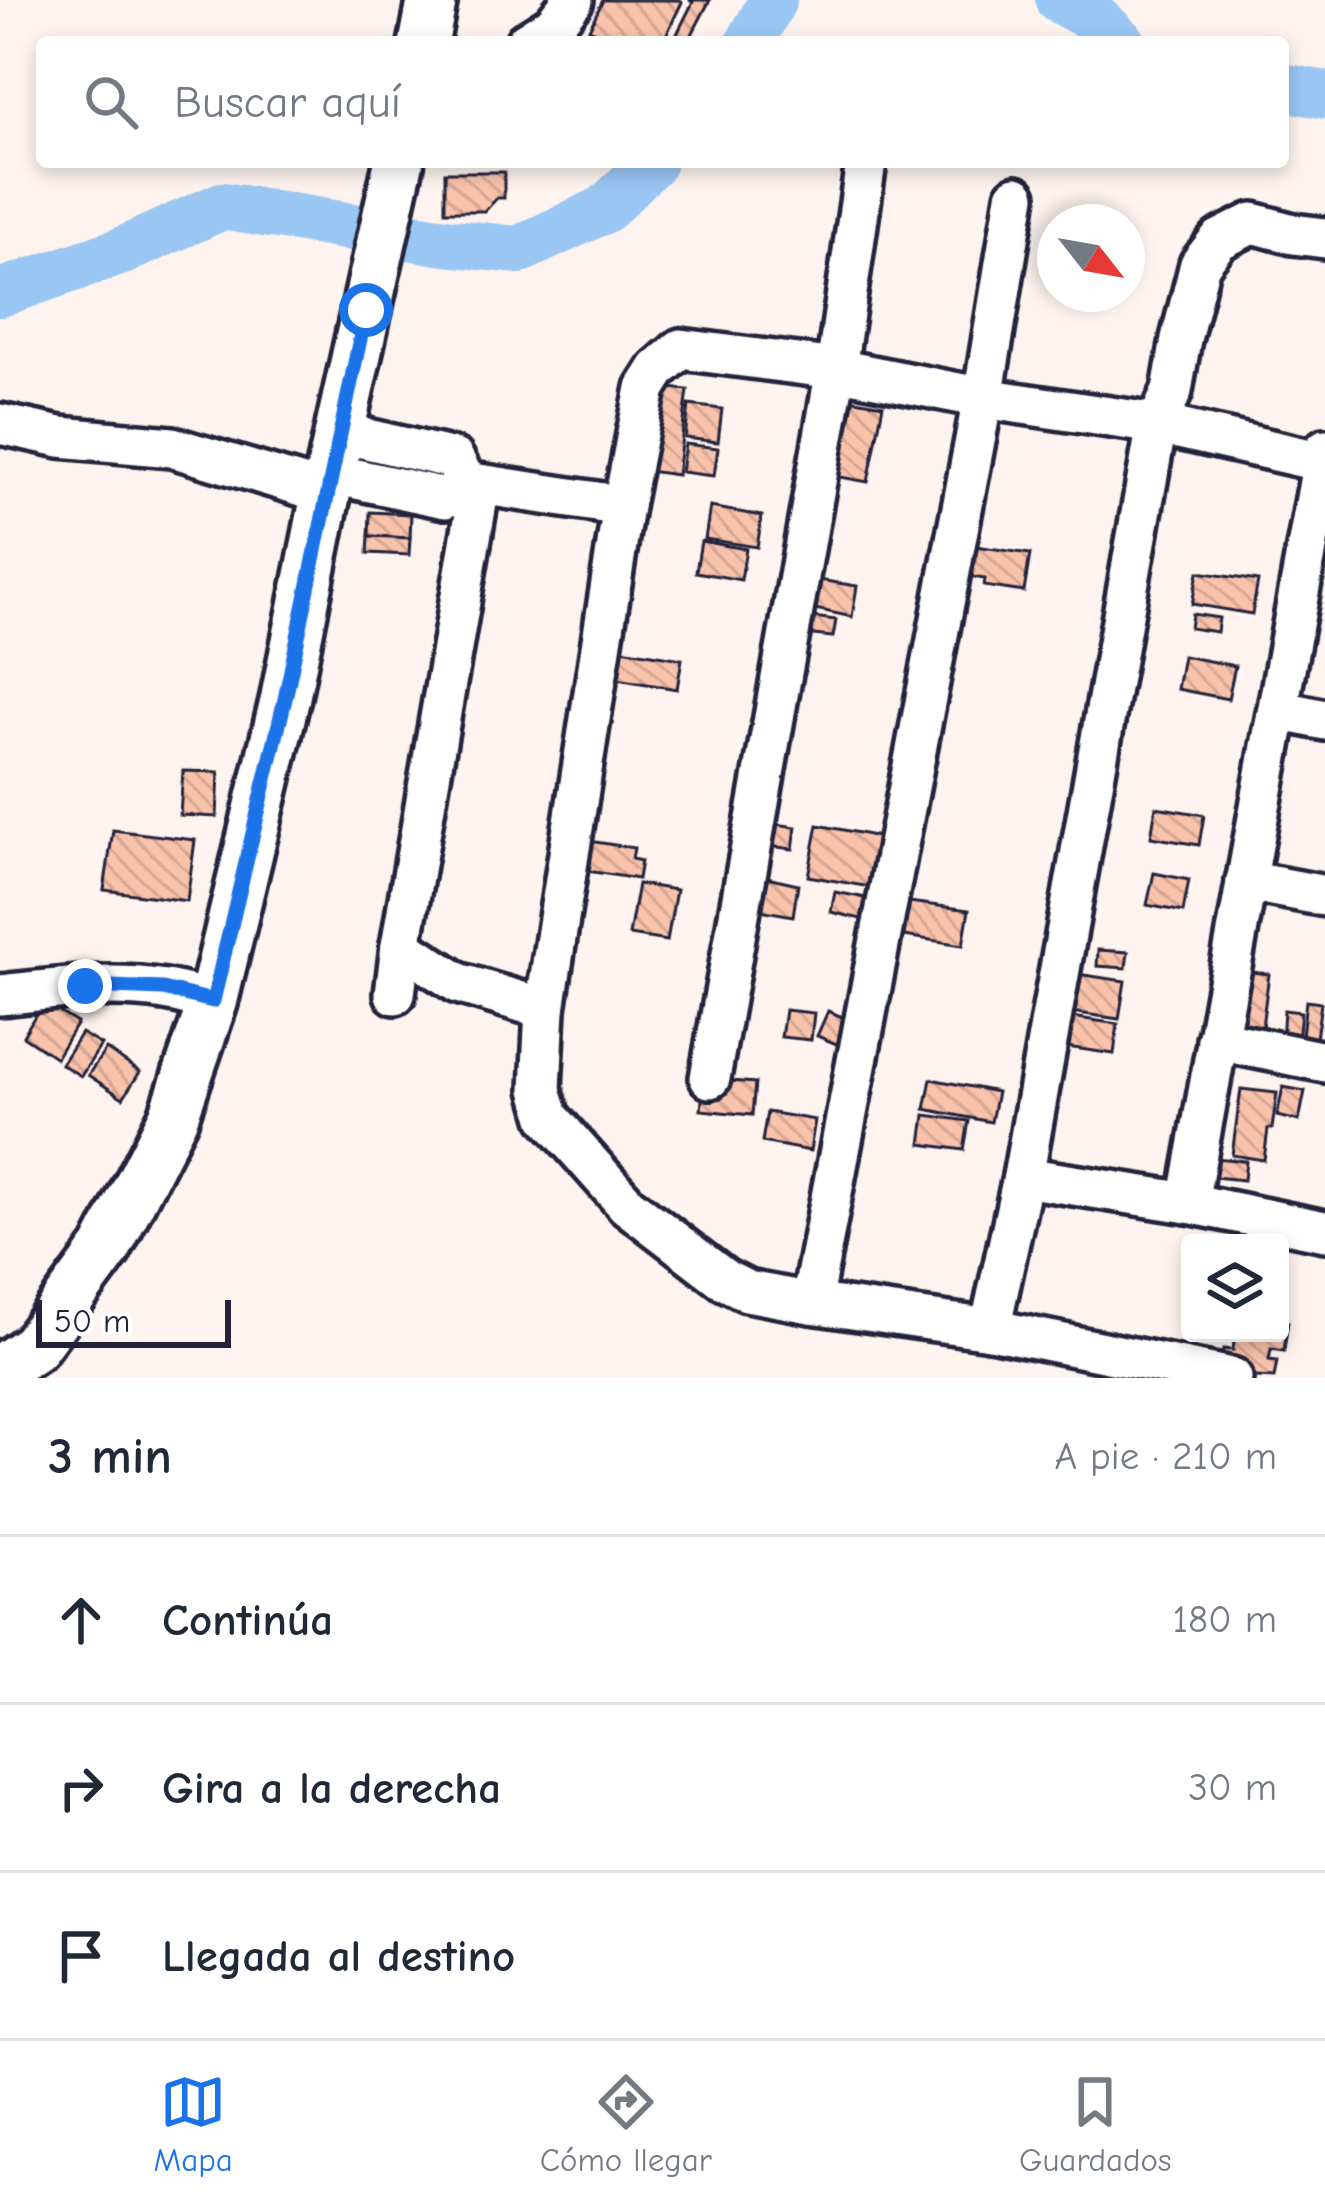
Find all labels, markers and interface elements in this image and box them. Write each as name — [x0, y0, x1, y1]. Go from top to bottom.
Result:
search box — [36, 36, 1289, 168]
icon: search — [78, 69, 144, 135]
text: Buscar aquí — [174, 76, 401, 128]
north arrow — [1037, 204, 1145, 312]
route start — [339, 283, 393, 337]
route end — [58, 959, 112, 1013]
map controls — [1181, 1234, 1289, 1342]
button: layers — [1181, 1234, 1289, 1342]
scale bar — [36, 1294, 231, 1347]
text: 50 m — [54, 1302, 130, 1340]
text: 3 min — [48, 1427, 172, 1486]
text: A pie · 210 m — [1054, 1434, 1277, 1479]
icon: ahead — [48, 1587, 114, 1653]
text: Continúa — [162, 1594, 333, 1646]
text: 180 m — [1172, 1597, 1277, 1642]
icon: right — [48, 1755, 114, 1821]
text: Gira a la derecha — [162, 1762, 501, 1814]
text: 30 m — [1188, 1765, 1277, 1810]
icon: arrive — [48, 1923, 114, 1989]
text: Llegada al destino — [162, 1930, 515, 1982]
tab: Mapa — [154, 2069, 233, 2179]
tab: Cómo llegar — [540, 2069, 712, 2179]
tab: Guardados — [1019, 2069, 1171, 2179]

